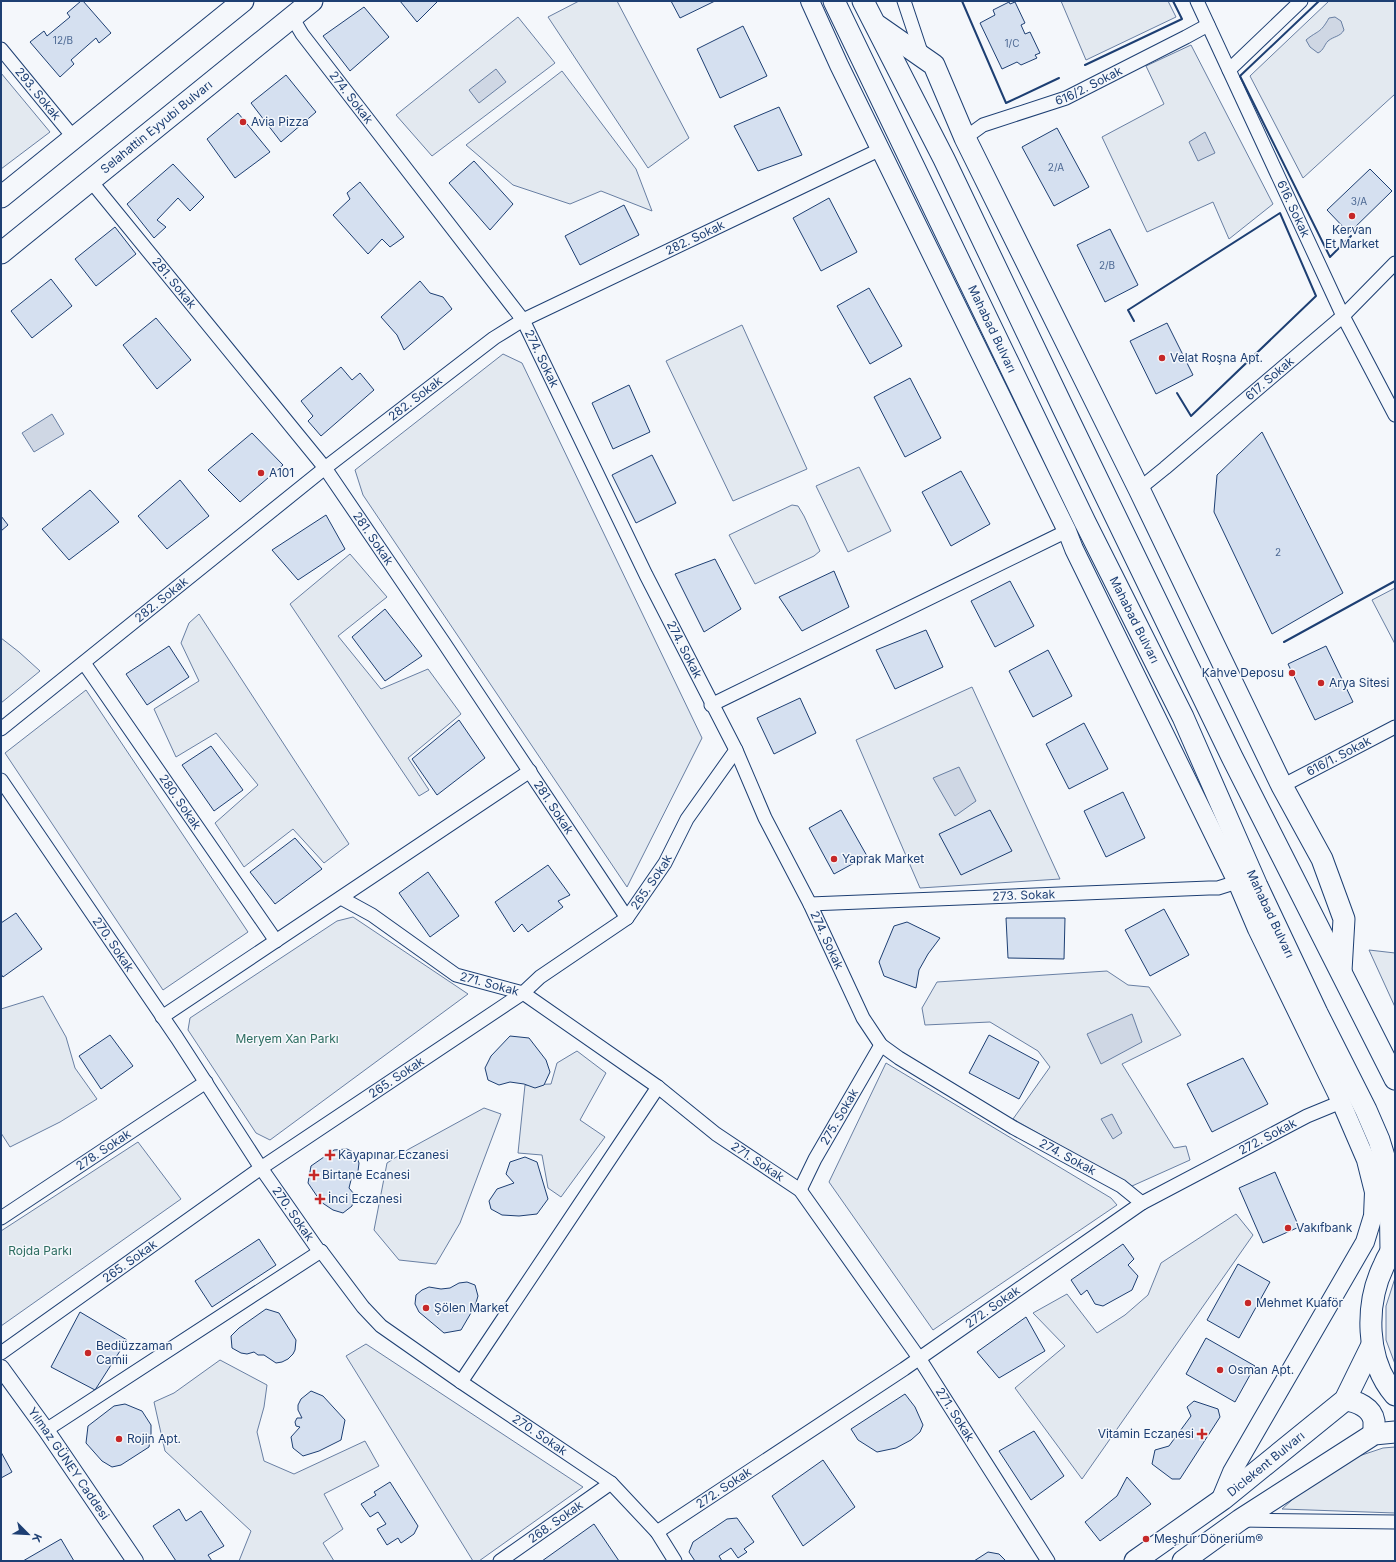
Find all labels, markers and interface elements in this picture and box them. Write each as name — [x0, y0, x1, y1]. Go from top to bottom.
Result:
house number: 12/B — [53, 34, 73, 46]
house number: 1/C — [1005, 37, 1019, 49]
street label: 616/2. Sokak — [1053, 63, 1125, 108]
street label: 293. Sokak — [12, 64, 64, 123]
street label: 274. Sokak — [326, 68, 377, 127]
street label: Selahattin Eyyubi Bulvarı — [97, 77, 215, 176]
place label: Avia Pizza — [251, 114, 309, 129]
marker: Avia Pizza — [238, 117, 248, 127]
house number: 2/A — [1048, 161, 1064, 173]
street label: 616. Sokak — [1274, 178, 1314, 240]
house number: 3/A — [1351, 195, 1367, 207]
marker: Kervan Et Market — [1347, 211, 1357, 221]
street label: 282. Sokak — [663, 217, 727, 258]
place label: Kervan Et Market — [1325, 222, 1379, 251]
street label: 281. Sokak — [149, 254, 200, 312]
house number: 2/B — [1099, 259, 1115, 271]
street label: Mahabad Bulvarı — [965, 282, 1020, 375]
street label: 274. Sokak — [522, 327, 563, 390]
place label: Velat Roşna Apt. — [1170, 350, 1263, 365]
marker: Velat Roşna Apt. — [1157, 353, 1167, 363]
street label: 617. Sokak — [1242, 353, 1297, 403]
street label: 282. Sokak — [385, 372, 445, 424]
place label: A101 — [269, 465, 294, 480]
marker: A101 — [256, 468, 266, 478]
street label: 281. Sokak — [350, 509, 397, 568]
house number: 2 — [1275, 546, 1281, 558]
street label: 282. Sokak — [132, 573, 191, 625]
street label: Mahabad Bulvarı — [1107, 574, 1163, 666]
street label: 274. Sokak — [664, 618, 706, 681]
place label: Kahve Deposu — [1202, 665, 1284, 680]
marker: Kahve Deposu — [1287, 668, 1297, 678]
place label: Arya Sitesi — [1329, 675, 1390, 690]
marker: Arya Sitesi — [1316, 678, 1326, 688]
street label: 616/1. Sokak — [1304, 733, 1374, 779]
street label: 280. Sokak — [156, 771, 205, 833]
street label: 281. Sokak — [531, 778, 577, 837]
place label: Yaprak Market — [842, 851, 924, 866]
street label: 265. Sokak — [627, 852, 675, 912]
marker: Yaprak Market — [829, 854, 839, 864]
street label: Mahabad Bulvarı — [1244, 867, 1298, 960]
street label: 273. Sokak — [992, 886, 1056, 904]
street label: 274. Sokak — [807, 909, 847, 972]
street label: 270. Sokak — [90, 914, 138, 975]
street label: 271. Sokak — [458, 968, 521, 999]
park label: Meryem Xan Parkı — [235, 1031, 339, 1046]
street label: 265. Sokak — [366, 1053, 427, 1101]
street label: 275. Sokak — [817, 1085, 861, 1148]
street label: 272. Sokak — [1236, 1115, 1299, 1158]
street label: 278. Sokak — [73, 1126, 134, 1173]
street label: 274. Sokak — [1037, 1135, 1099, 1178]
street label: 271. Sokak — [728, 1138, 788, 1185]
place label: Kayapınar Eczanesi — [338, 1147, 449, 1162]
marker: Kayapınar Eczanesi — [325, 1150, 335, 1160]
place label: Birtane Ecanesi — [322, 1167, 410, 1182]
marker: Birtane Ecanesi — [309, 1170, 319, 1180]
street label: 270. Sokak — [269, 1183, 318, 1244]
place label: İnci Eczanesi — [328, 1191, 402, 1206]
marker: İnci Eczanesi — [315, 1194, 325, 1204]
place label: Vakıfbank — [1296, 1220, 1353, 1235]
marker: Vakıfbank — [1283, 1223, 1293, 1233]
street label: 265. Sokak — [99, 1236, 160, 1285]
park label: Rojda Parkı — [8, 1243, 72, 1258]
street label: 272. Sokak — [962, 1282, 1023, 1331]
place label: Mehmet Kuaför — [1256, 1295, 1344, 1310]
marker: Mehmet Kuaför — [1243, 1298, 1253, 1308]
place label: Şölen Market — [434, 1300, 509, 1315]
marker: Şölen Market — [421, 1303, 431, 1313]
place label: Bediüzzaman Camii — [96, 1338, 173, 1367]
marker: Bediüzzaman Camii — [83, 1348, 93, 1358]
place label: Osman Apt. — [1228, 1362, 1294, 1377]
marker: Osman Apt. — [1215, 1365, 1225, 1375]
street label: 271. Sokak — [933, 1385, 978, 1444]
street label: Yılmaz GÜNEY Caddesi — [25, 1404, 113, 1522]
street label: 270. Sokak — [510, 1411, 571, 1459]
place label: Vitamin Eczanesi — [1098, 1426, 1194, 1441]
street label: Diclekent Bulvarı — [1224, 1428, 1307, 1500]
marker: Vitamin Eczanesi — [1197, 1429, 1207, 1439]
place label: Rojin Apt. — [127, 1431, 181, 1446]
marker: Rojin Apt. — [114, 1434, 124, 1444]
street label: 272. Sokak — [693, 1464, 754, 1511]
street label: 268. Sokak — [525, 1497, 586, 1546]
north arrow — [8, 1514, 48, 1554]
place label: Meşhur Dönerium® — [1154, 1531, 1263, 1546]
text: K — [29, 1532, 45, 1545]
marker: Meşhur Dönerium® — [1141, 1534, 1151, 1544]

